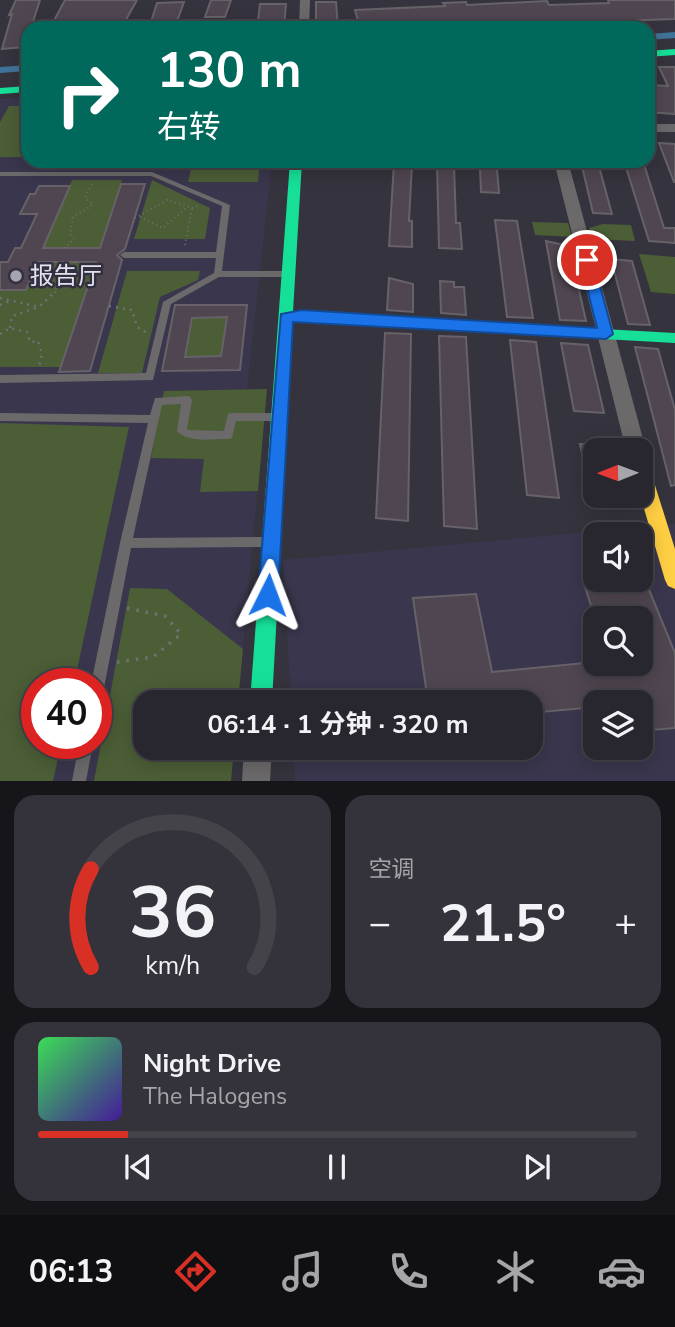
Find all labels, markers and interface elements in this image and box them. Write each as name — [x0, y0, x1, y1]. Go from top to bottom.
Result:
text: 130 m — [157, 37, 301, 104]
icon: right — [42, 49, 133, 140]
text: 右转 — [157, 106, 221, 149]
pin — [557, 230, 617, 290]
icon: arrive — [568, 241, 606, 279]
place label: 报告厅 — [30, 260, 102, 292]
marker: 报告厅 — [8, 268, 24, 284]
north arrow — [583, 438, 653, 508]
map controls — [583, 438, 653, 760]
button: sound — [583, 522, 653, 592]
position arrow — [231, 558, 305, 632]
button: search — [583, 606, 653, 676]
speed limit sign: 40 — [21, 668, 112, 759]
button: layers — [583, 690, 653, 760]
text: 06:14 · 1 分钟 · 320 m — [207, 707, 469, 742]
text: 空调 — [369, 854, 415, 885]
text: 36 — [129, 864, 216, 964]
text: 21.5° — [440, 888, 566, 959]
text: − — [369, 898, 391, 949]
text: + — [614, 898, 637, 949]
text: km/h — [145, 949, 200, 983]
text: Night Drive — [143, 1046, 281, 1081]
text: The Halogens — [143, 1081, 287, 1112]
icon: previous — [119, 1148, 157, 1186]
icon: pause — [318, 1148, 356, 1186]
icon: next — [518, 1148, 556, 1186]
icon: directions — [171, 1247, 220, 1296]
icon: music — [278, 1247, 327, 1296]
icon: phone — [384, 1247, 433, 1296]
icon: climate — [491, 1247, 540, 1296]
icon: car — [597, 1247, 646, 1296]
text: 06:13 — [29, 1250, 114, 1293]

